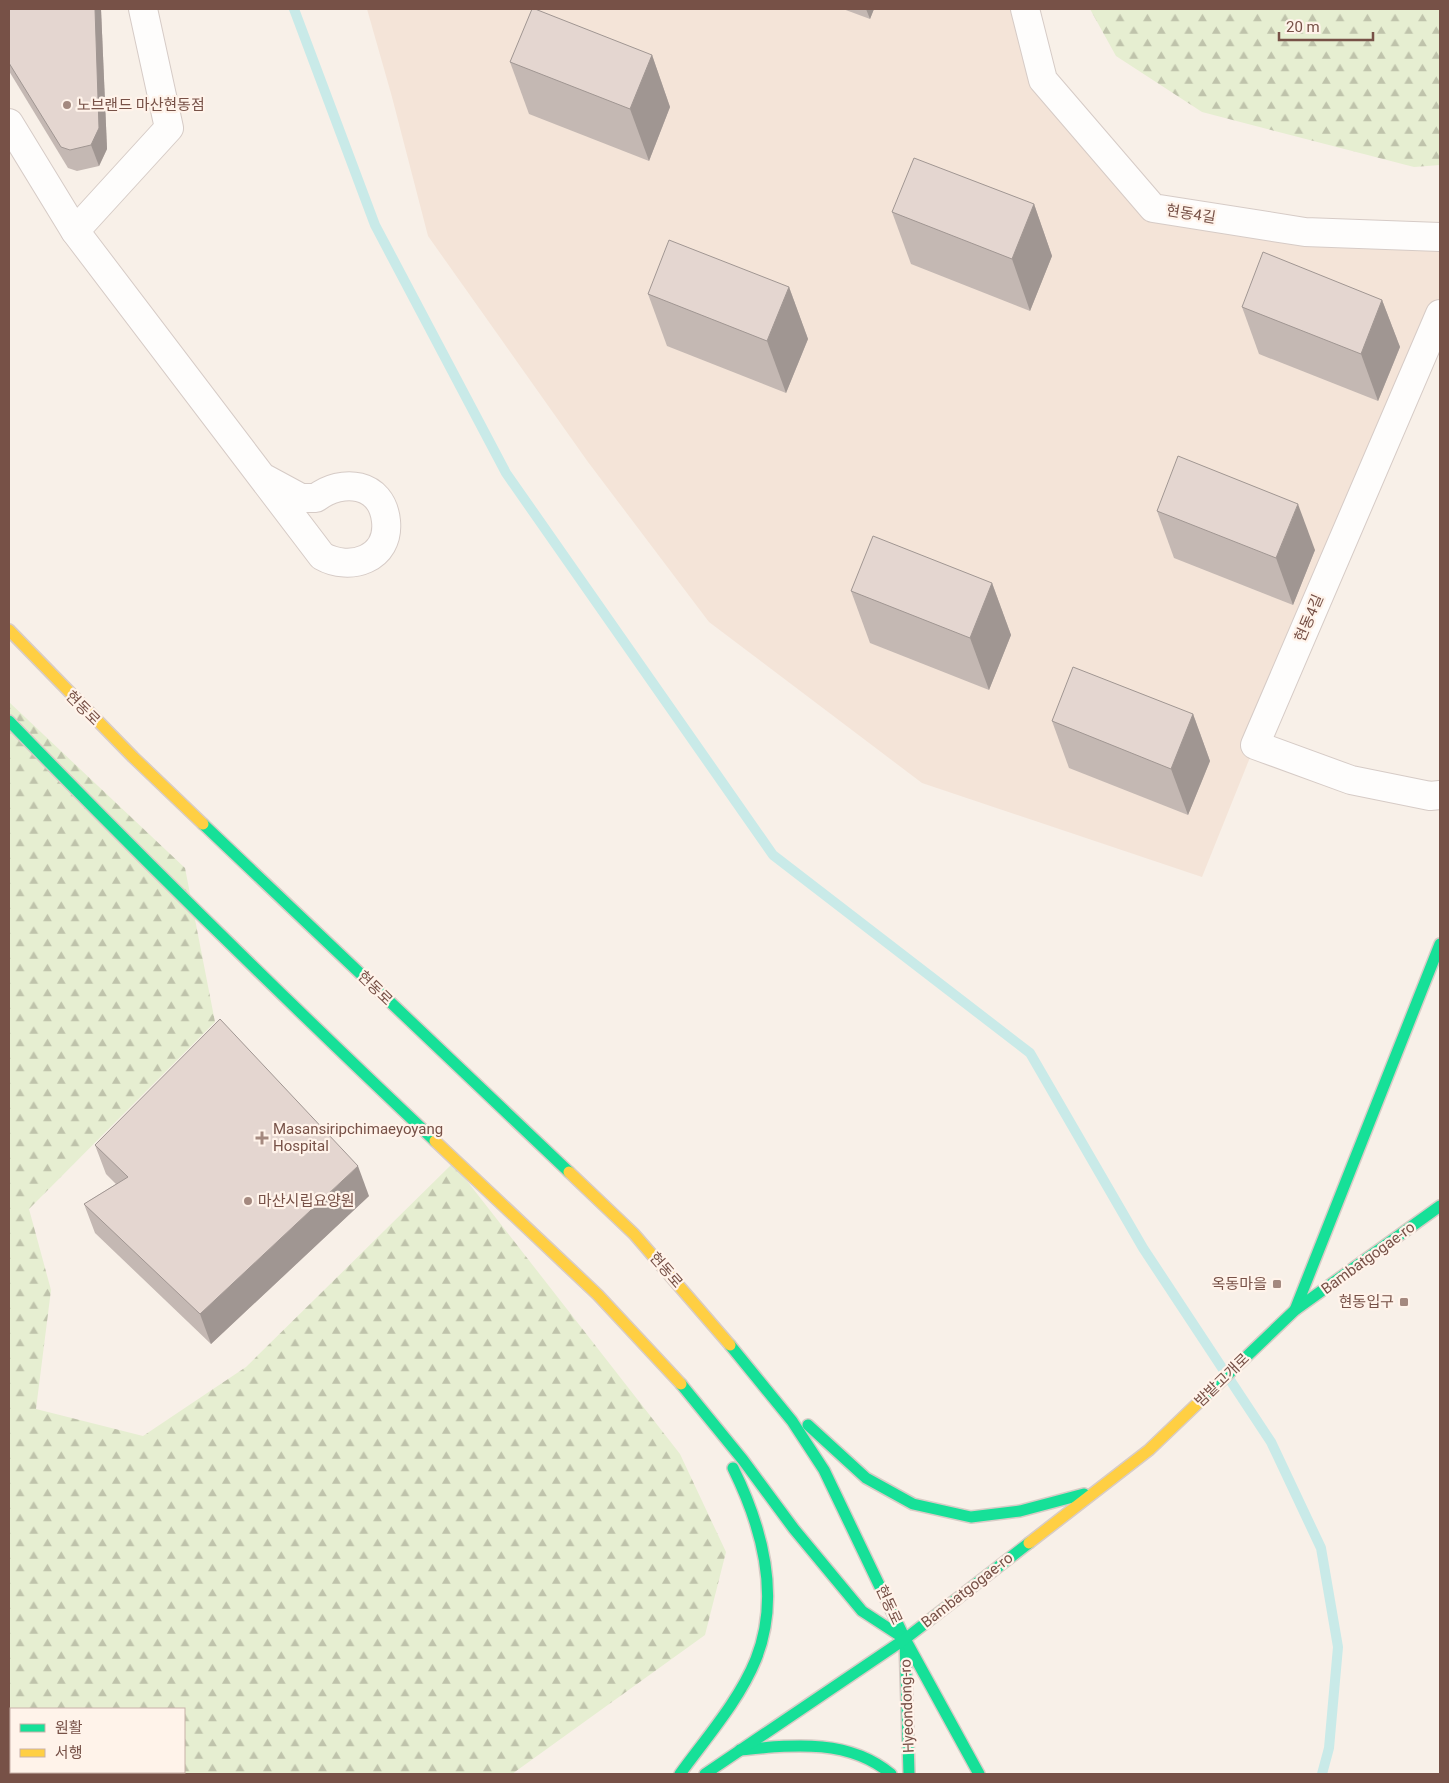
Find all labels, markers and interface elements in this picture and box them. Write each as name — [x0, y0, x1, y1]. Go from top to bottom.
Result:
scale bar — [1279, 10, 1373, 42]
text: 20 m — [1286, 18, 1320, 36]
place label: 노브랜드 마산현동점 — [77, 96, 205, 114]
marker: 노브랜드 마산현동점 — [61, 99, 73, 111]
street label: 현동4길 — [1165, 201, 1217, 227]
street label: 현동4길 — [1291, 592, 1327, 644]
street label: 현동로 — [62, 687, 104, 729]
street label: 현동로 — [354, 967, 396, 1009]
place label: Masansiripchimaeyoyang Hospital — [273, 1120, 443, 1155]
marker: Masansiripchimaeyoyang Hospital — [255, 1131, 269, 1145]
place label: 마산시립요양원 — [258, 1192, 355, 1210]
marker: 마산시립요양원 — [242, 1195, 254, 1207]
street label: Bambatgogae-ro — [1318, 1218, 1418, 1298]
street label: 현동로 — [646, 1248, 686, 1292]
place label: 옥동마을 — [1212, 1275, 1267, 1293]
marker: 옥동마을 — [1271, 1278, 1283, 1290]
place label: 현동입구 — [1339, 1293, 1394, 1311]
marker: 현동입구 — [1398, 1296, 1410, 1308]
street label: 밤밭고개로 — [1191, 1350, 1253, 1410]
street label: Bambatgogae-ro — [918, 1549, 1016, 1631]
street label: 현동로 — [872, 1582, 906, 1628]
street label: Hyeondong-ro — [896, 1659, 918, 1753]
legend — [10, 1708, 185, 1773]
text: 원활 — [55, 1719, 83, 1737]
text: 서행 — [55, 1744, 83, 1762]

